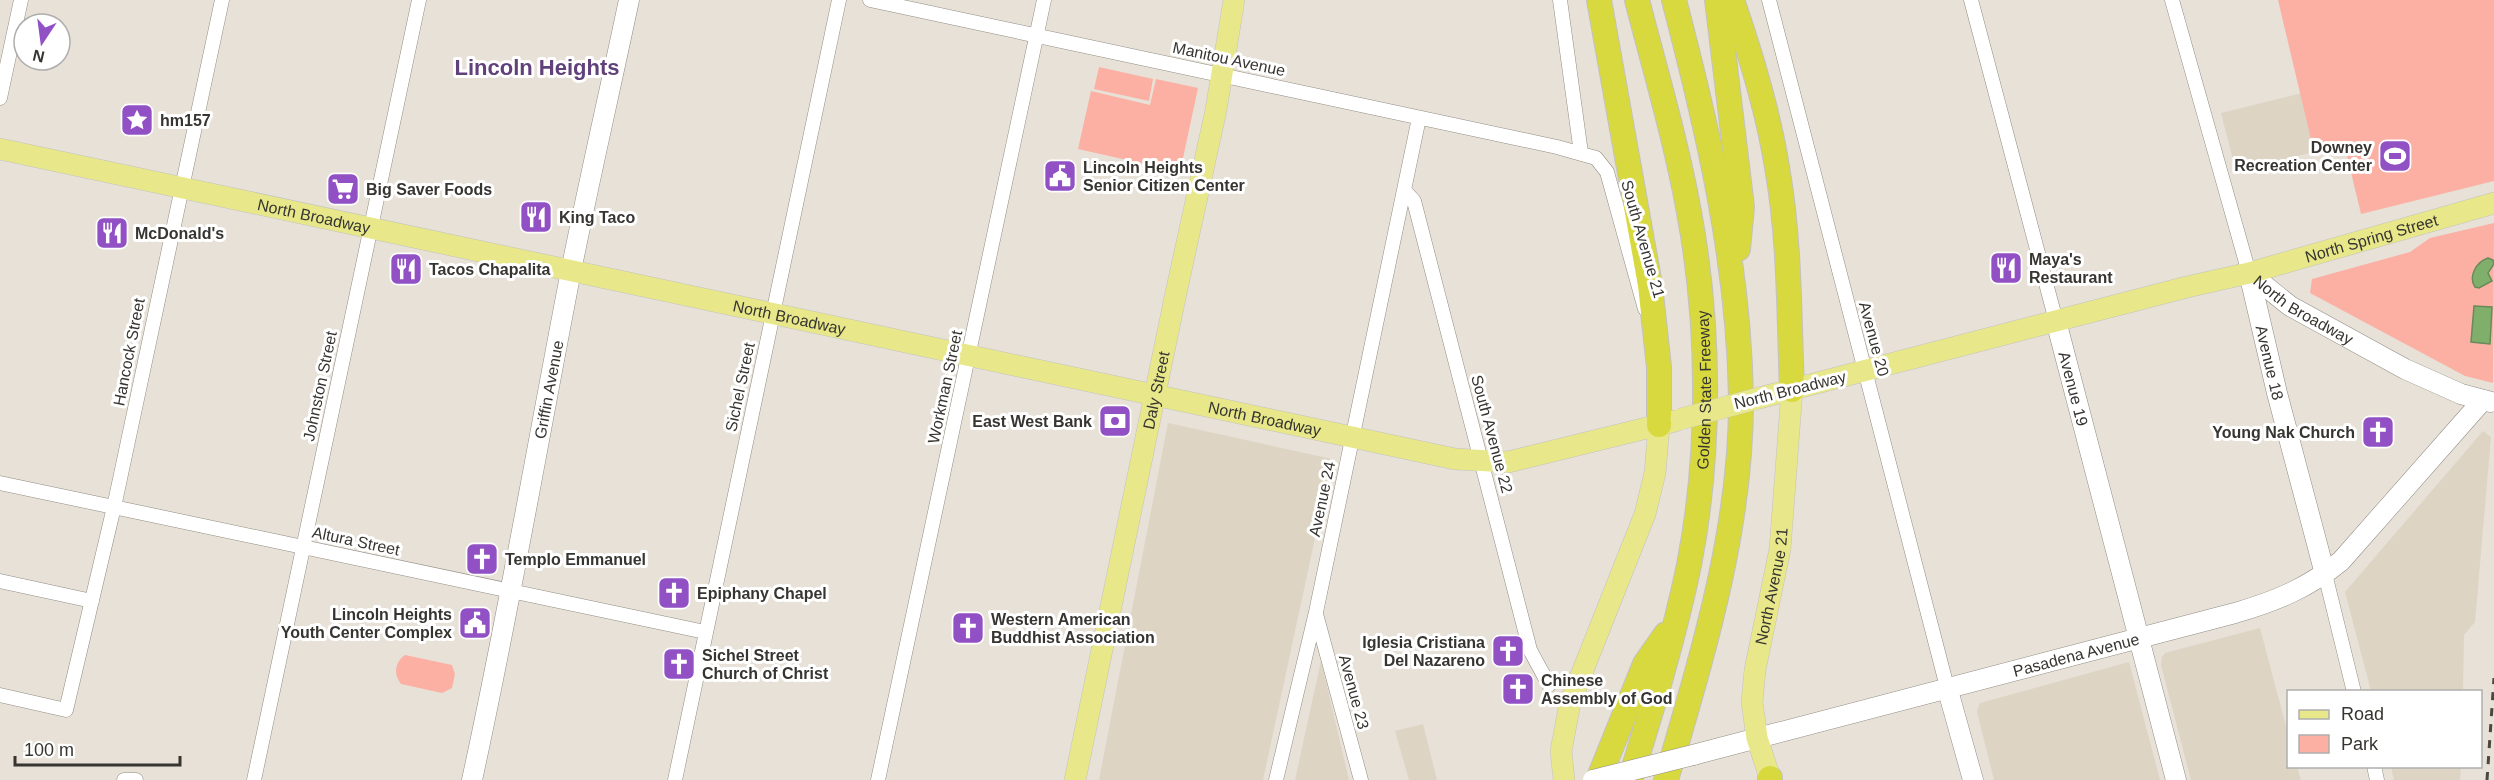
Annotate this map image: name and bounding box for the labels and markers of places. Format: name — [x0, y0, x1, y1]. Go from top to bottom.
place icon: hm157 — [119, 102, 155, 138]
place label: hm157 — [160, 112, 211, 129]
sports icon: Downey Recreation Center — [2377, 138, 2413, 174]
place label: Downey Recreation Center — [2234, 139, 2372, 174]
public building icon: Lincoln Heights Senior Citizen Center — [1042, 158, 1078, 194]
place label: Lincoln Heights Senior Citizen Center — [1083, 159, 1245, 194]
supermarket icon: Big Saver Foods — [325, 171, 361, 207]
place label: Big Saver Foods — [366, 181, 492, 198]
restaurant icon: King Taco — [518, 199, 554, 235]
place label: King Taco — [559, 209, 635, 226]
restaurant icon: McDonald's — [94, 215, 130, 251]
place label: McDonald's — [135, 225, 224, 242]
restaurant icon: Maya's Restaurant — [1988, 250, 2024, 286]
restaurant icon: Tacos Chapalita — [388, 251, 424, 287]
place label: Maya's Restaurant — [2029, 251, 2113, 286]
place label: Tacos Chapalita — [429, 261, 551, 278]
bank icon: East West Bank — [1097, 403, 1133, 439]
place label: East West Bank — [972, 413, 1092, 430]
church icon: Young Nak Church — [2360, 414, 2396, 450]
place label: Young Nak Church — [2212, 424, 2355, 441]
church icon: Templo Emmanuel — [464, 541, 500, 577]
place label: Templo Emmanuel — [505, 551, 646, 568]
church icon: Epiphany Chapel — [656, 575, 692, 611]
place label: Epiphany Chapel — [697, 585, 827, 602]
public building icon: Lincoln Heights Youth Center Complex — [457, 605, 493, 641]
place label: Lincoln Heights Youth Center Complex — [281, 606, 452, 641]
church icon: Western American Buddhist Association — [950, 610, 986, 646]
place label: Western American Buddhist Association — [991, 611, 1155, 646]
church icon: Iglesia Cristiana Del Nazareno — [1490, 633, 1526, 669]
place label: Iglesia Cristiana Del Nazareno — [1362, 634, 1485, 669]
church icon: Sichel Street Church of Christ — [661, 646, 697, 682]
place label: Sichel Street Church of Christ — [702, 647, 829, 682]
church icon: Chinese Assembly of God — [1500, 671, 1536, 707]
place label: Chinese Assembly of God — [1541, 672, 1673, 707]

